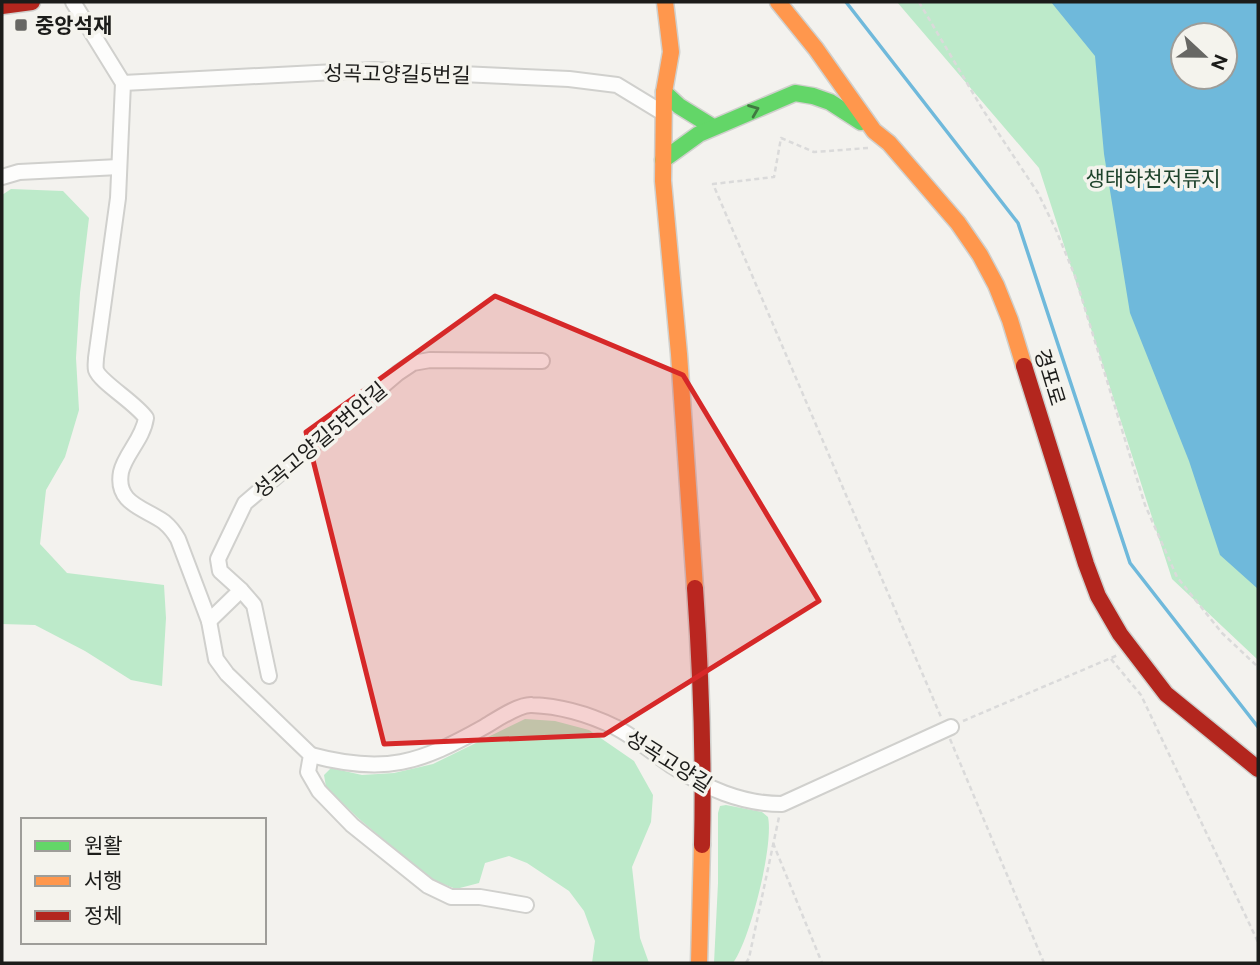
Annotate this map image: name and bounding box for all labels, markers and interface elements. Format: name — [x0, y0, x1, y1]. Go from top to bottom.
place label: 중앙석재 — [35, 13, 112, 38]
marker: 중앙석재 — [13, 17, 29, 33]
north arrow — [1169, 21, 1239, 91]
text: N — [1206, 51, 1233, 73]
street label: 성곡고양길5번길 — [323, 60, 471, 88]
one-way arrow — [746, 104, 759, 118]
park label: 생태하천저류지 — [1085, 166, 1221, 191]
street label: 경포로 — [1030, 346, 1070, 408]
street label: 성곡고양길5번안길 — [248, 377, 392, 503]
street label: 성곡고양길 — [621, 725, 717, 797]
legend — [21, 818, 266, 944]
text: 원활 — [84, 833, 123, 858]
text: 서행 — [84, 868, 123, 893]
text: 정체 — [84, 903, 123, 928]

